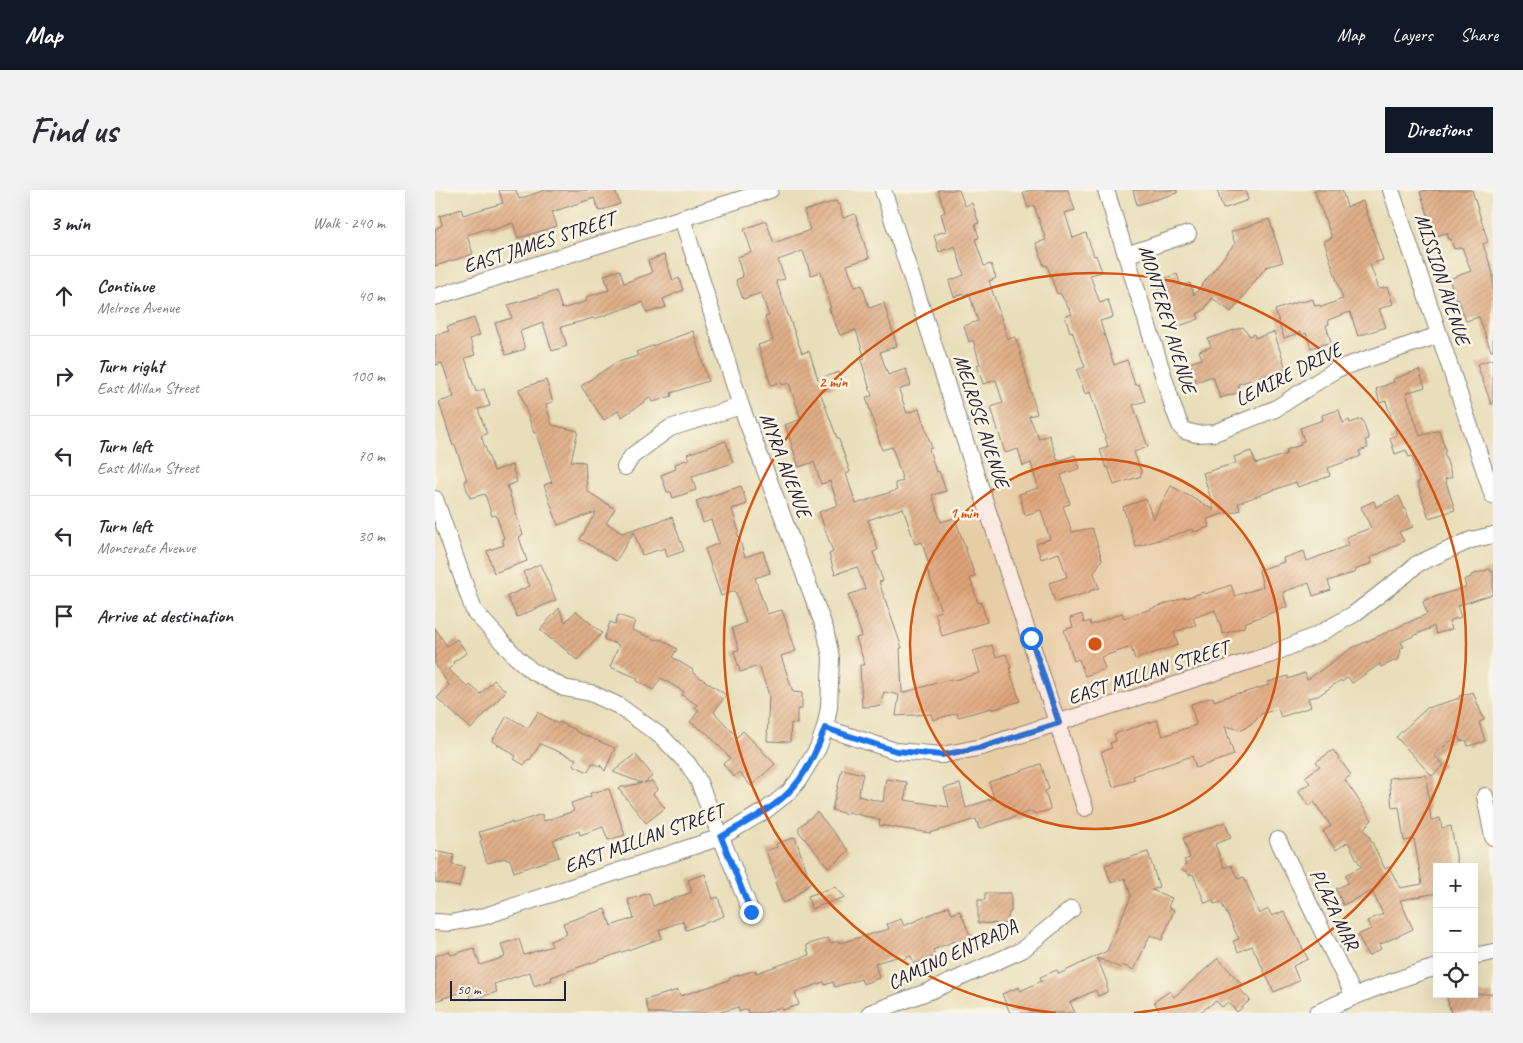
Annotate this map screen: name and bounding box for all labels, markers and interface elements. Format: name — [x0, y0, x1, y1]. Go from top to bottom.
text: Map — [25, 20, 62, 50]
text: Map — [1337, 24, 1365, 46]
text: Layers — [1393, 24, 1432, 46]
text: Share — [1460, 24, 1498, 46]
button: Directions — [1385, 107, 1493, 153]
text: Find us — [30, 108, 117, 153]
street label: EAST JAMES STREET — [460, 205, 623, 279]
text: 3 min — [50, 210, 90, 236]
street label: MISSION AVENUE — [1410, 210, 1476, 350]
text: Walk · 240 m — [313, 213, 385, 233]
street label: MONTEREY AVENUE — [1133, 242, 1203, 398]
text: Continue — [97, 274, 154, 298]
icon: ahead — [50, 282, 78, 310]
text: 40 m — [358, 286, 385, 306]
text: Melrose Avenue — [97, 298, 179, 318]
street label: LEMIRE DRIVE — [1231, 336, 1348, 412]
street label: MELROSE AVENUE — [948, 351, 1016, 493]
text: Turn right — [97, 354, 164, 378]
icon: right — [50, 362, 78, 390]
text: 100 m — [351, 366, 385, 386]
text: 2 min — [819, 373, 848, 392]
text: East Millan Street — [97, 378, 199, 398]
street label: MYRA AVENUE — [754, 409, 818, 524]
text: Turn left — [97, 434, 152, 458]
icon: left — [50, 442, 78, 470]
text: 70 m — [358, 446, 385, 466]
text: East Millan Street — [97, 458, 199, 478]
text: 1 min — [950, 504, 979, 523]
text: Turn left — [97, 514, 152, 538]
icon: left — [50, 522, 78, 550]
text: 30 m — [358, 526, 385, 546]
text: Monserate Avenue — [97, 538, 196, 558]
icon: arrive — [50, 602, 78, 630]
text: Arrive at destination — [97, 604, 233, 628]
route start — [1020, 627, 1043, 650]
street label: EAST MILLAN STREET — [1065, 633, 1235, 710]
centre of rings — [1086, 635, 1104, 653]
street label: EAST MILLAN STREET — [561, 797, 731, 879]
map controls — [1433, 863, 1478, 998]
button: + — [1433, 863, 1478, 908]
street label: PLAZA MAR — [1304, 865, 1366, 956]
route end — [740, 901, 763, 924]
button: − — [1433, 908, 1478, 953]
street label: CAMINO ENTRADA — [883, 913, 1022, 995]
button: locate — [1433, 953, 1478, 998]
scale bar — [450, 978, 566, 1001]
text: 50 m — [457, 981, 481, 998]

